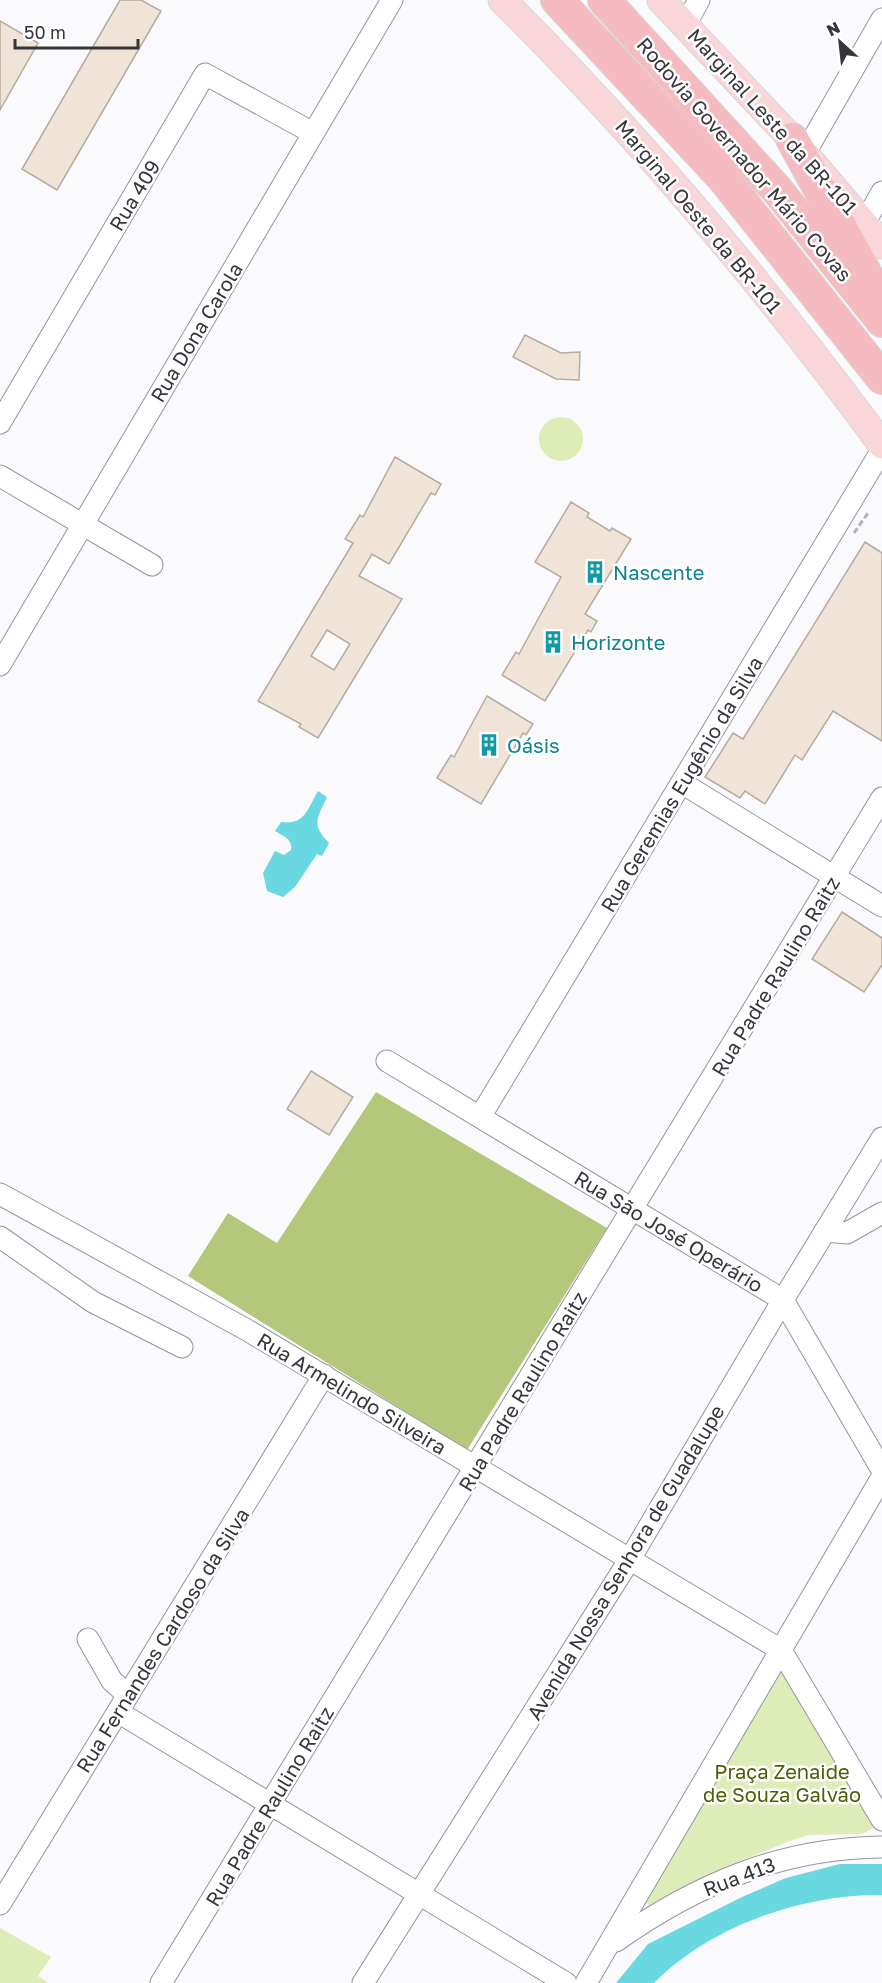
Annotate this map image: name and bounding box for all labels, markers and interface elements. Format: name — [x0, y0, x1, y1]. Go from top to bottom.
scale bar — [15, 12, 138, 50]
north arrow — [810, 12, 870, 72]
text: N — [823, 17, 843, 40]
text: 50 m — [24, 21, 66, 43]
street label: Marginal Leste da BR-101 — [683, 23, 863, 219]
street label: Rodovia Governador Mário Covas — [633, 32, 857, 286]
street label: Marginal Oeste da BR-101 — [611, 114, 787, 318]
street label: Rua 409 — [104, 155, 164, 235]
street label: Rua Dona Carola — [145, 258, 247, 406]
building icon: Nascente — [582, 559, 608, 585]
place label: Nascente — [613, 560, 704, 584]
building icon: Horizonte — [540, 629, 566, 655]
place label: Horizonte — [571, 630, 665, 654]
street label: Rua Geremias Eugênio da Silva — [595, 652, 767, 916]
building icon: Oásis — [476, 732, 502, 758]
place label: Oásis — [507, 733, 560, 757]
street label: Rua Padre Raulino Raitz — [706, 872, 844, 1080]
street label: Rua São José Operário — [570, 1165, 768, 1297]
street label: Rua Padre Raulino Raitz — [453, 1287, 591, 1495]
street label: Rua Armelindo Silveira — [253, 1327, 451, 1459]
street label: Avenida Nossa Senhora de Guadalupe — [521, 1400, 729, 1724]
street label: Rua Fernandes Cardoso da Silva — [70, 1503, 254, 1777]
street label: Rua Padre Raulino Raitz — [200, 1702, 338, 1910]
park label: Praça Zenaide de Souza Galvão — [703, 1759, 861, 1806]
street label: Rua 413 — [700, 1851, 778, 1901]

